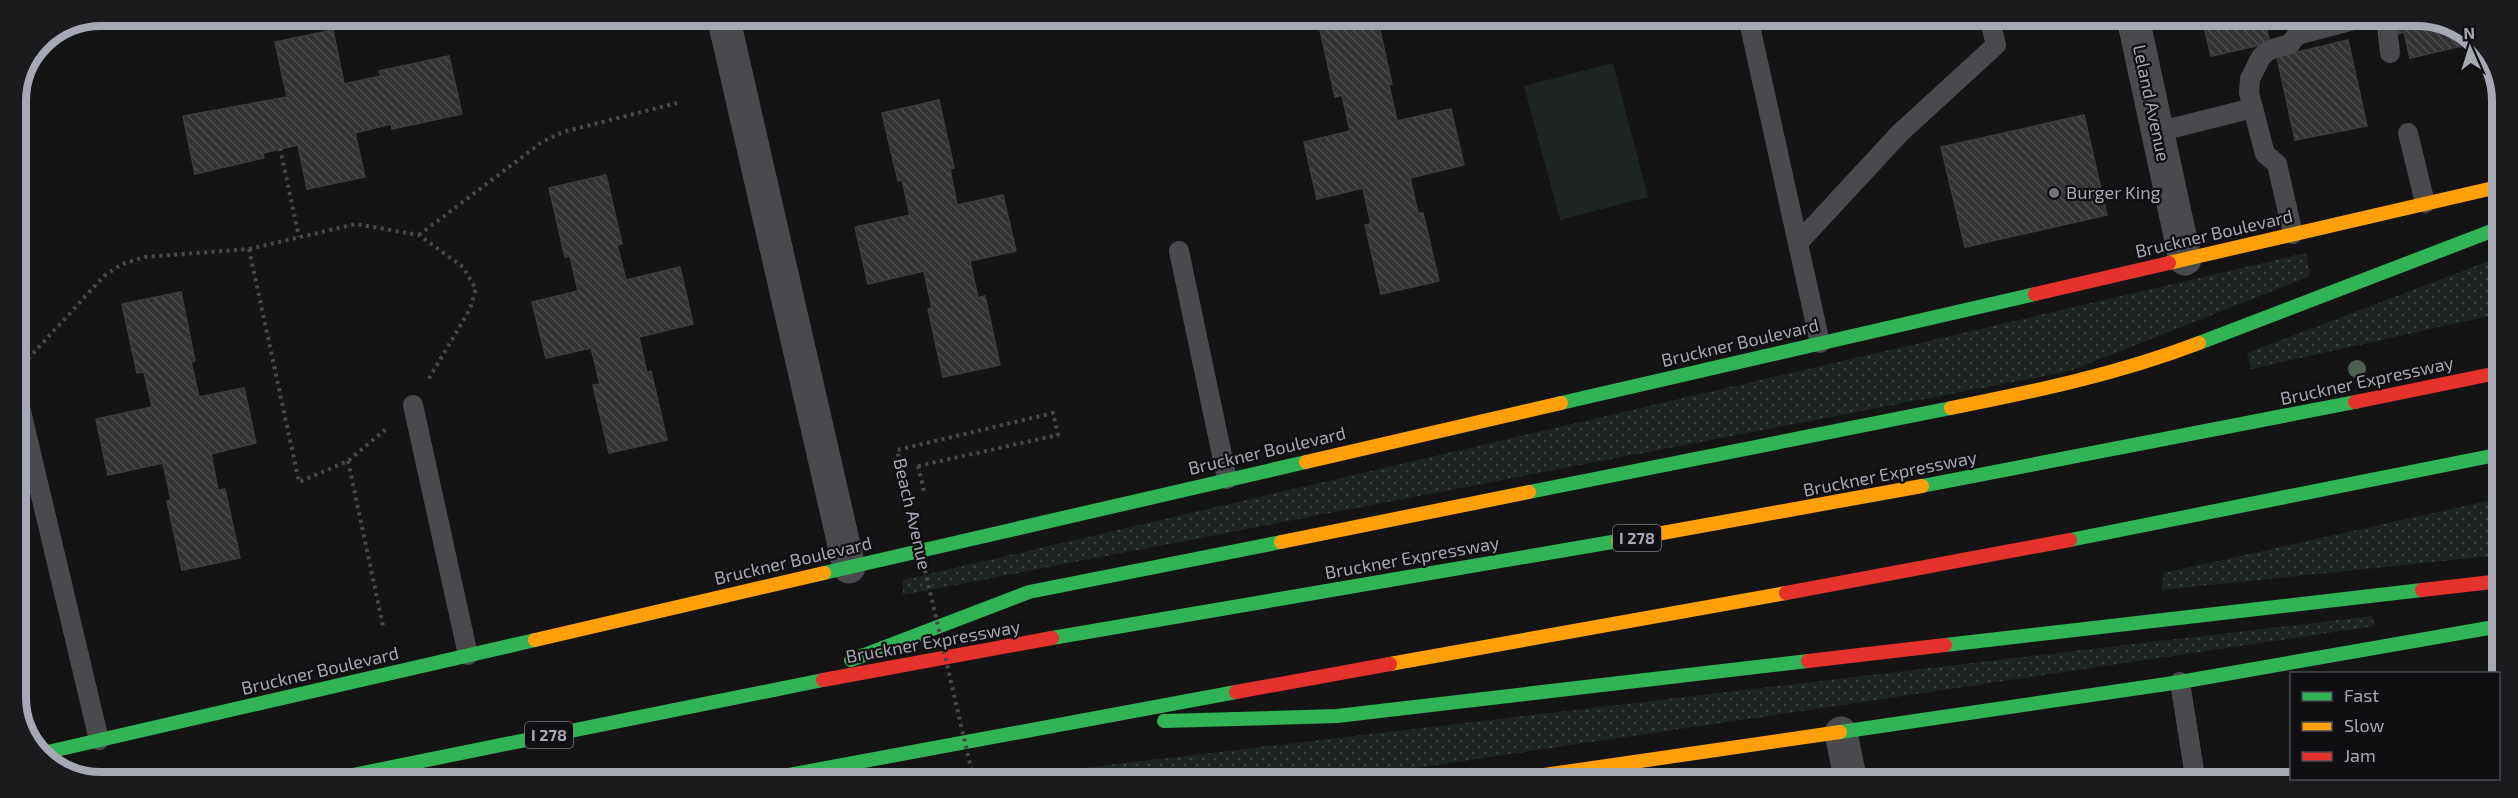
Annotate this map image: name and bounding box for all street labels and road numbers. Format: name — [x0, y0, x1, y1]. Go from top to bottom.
street label: Leland Avenue — [2129, 42, 2175, 163]
street label: Bruckner Boulevard — [2133, 204, 2295, 262]
street label: Bruckner Boulevard — [1659, 313, 1821, 371]
street label: Bruckner Expressway — [2278, 351, 2456, 409]
street label: Bruckner Boulevard — [1186, 421, 1348, 479]
street label: Bruckner Expressway — [1801, 445, 1979, 501]
street label: Beach Avenue — [889, 456, 937, 572]
road number: I 278 — [1613, 525, 1661, 551]
street label: Bruckner Boulevard — [712, 531, 874, 589]
street label: Bruckner Expressway — [1323, 531, 1501, 583]
street label: Bruckner Expressway — [844, 615, 1022, 667]
street label: Bruckner Boulevard — [239, 641, 401, 699]
road number: I 278 — [525, 722, 573, 748]

